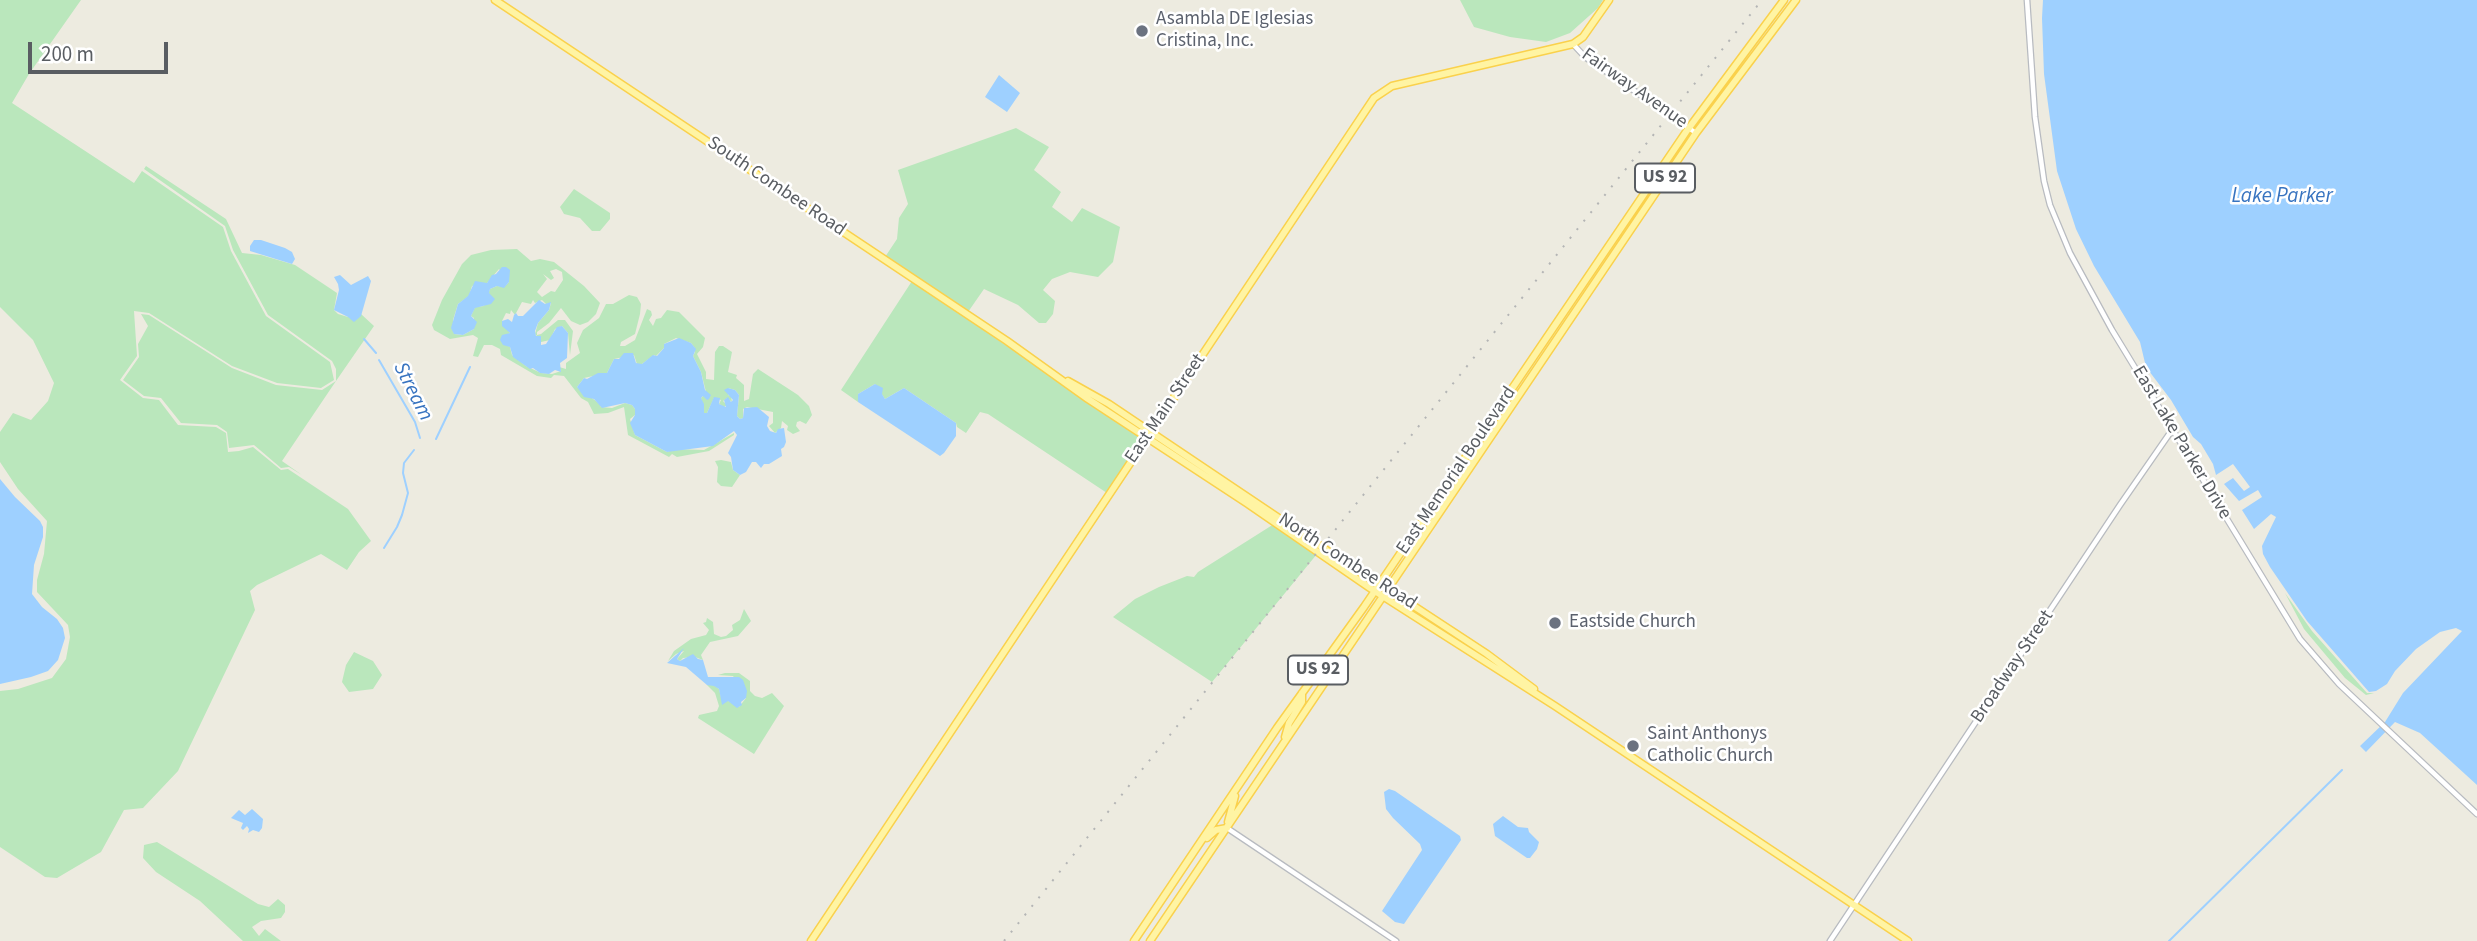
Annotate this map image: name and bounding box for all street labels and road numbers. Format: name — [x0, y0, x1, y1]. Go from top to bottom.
street label: Fairway Avenue — [1577, 44, 1691, 134]
street label: South Combee Road — [702, 132, 850, 242]
road number: US 92 — [1635, 163, 1695, 192]
street label: East Main Street — [1121, 350, 1211, 468]
street label: East Lake Parker Drive — [2126, 362, 2236, 524]
street label: East Memorial Boulevard — [1392, 383, 1522, 559]
street label: North Combee Road — [1273, 509, 1421, 615]
street label: Broadway Street — [1967, 606, 2059, 728]
road number: US 92 — [1288, 656, 1348, 684]

